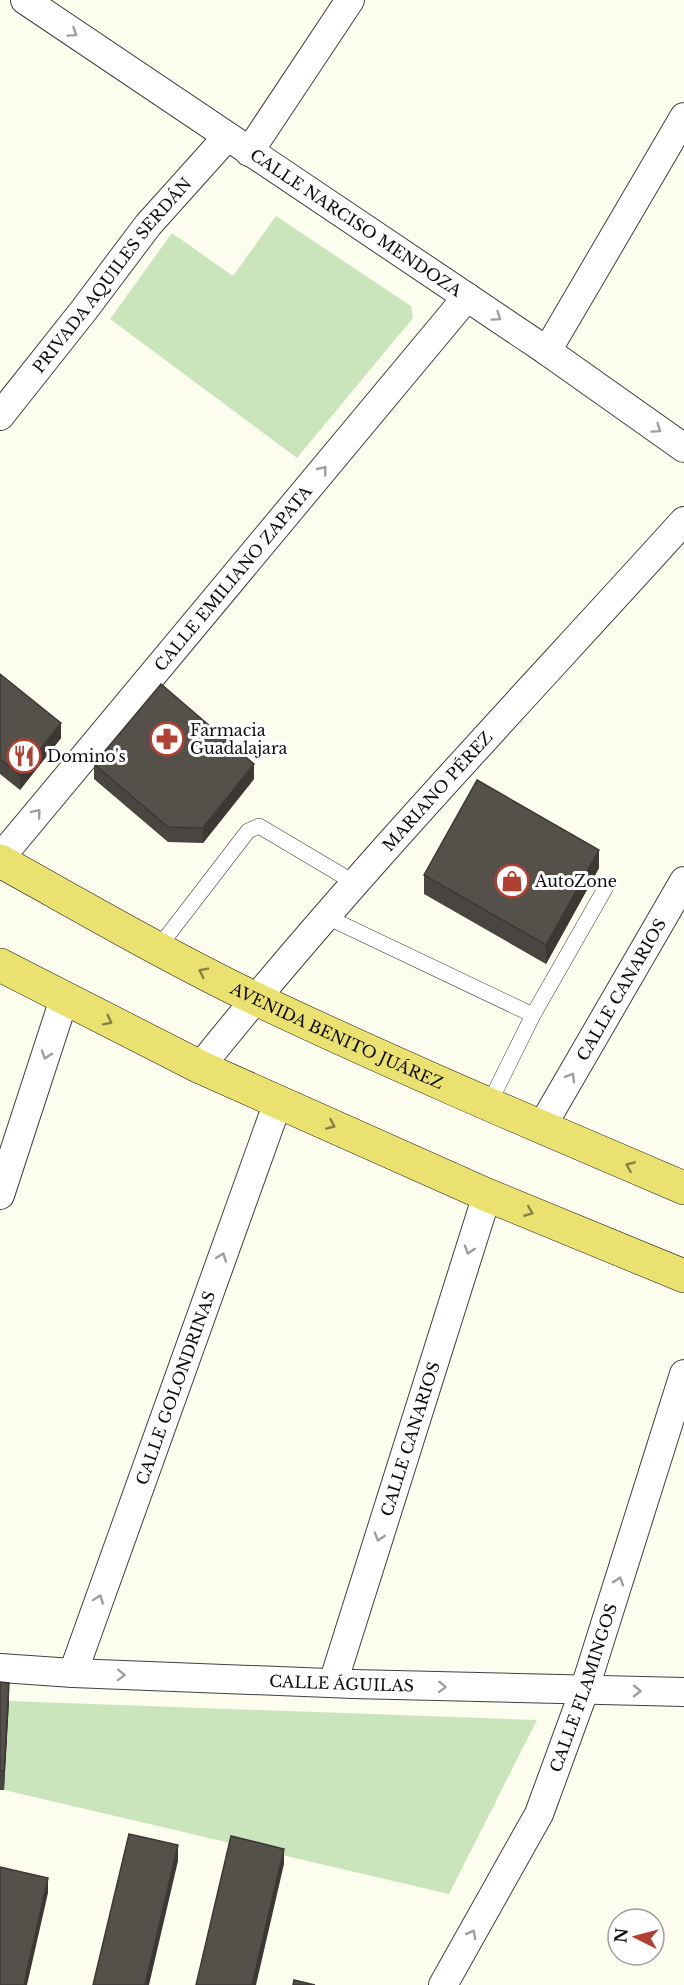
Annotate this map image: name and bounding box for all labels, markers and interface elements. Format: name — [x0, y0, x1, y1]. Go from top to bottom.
one-way arrow — [67, 26, 78, 37]
street label: CALLE NARCISO MENDOZA — [247, 144, 466, 301]
street label: PRIVADA AQUILES SERDÁN — [28, 173, 196, 377]
one-way arrow — [490, 310, 501, 321]
one-way arrow — [650, 422, 661, 433]
one-way arrow — [316, 465, 327, 476]
street label: CALLE EMILIANO ZAPATA — [150, 481, 316, 675]
place label: Farmacia Guadalajara — [190, 720, 288, 758]
pharmacy icon: Farmacia Guadalajara — [149, 721, 185, 757]
street label: MARIANO PÉREZ — [378, 727, 497, 855]
restaurant icon: Domino's — [6, 738, 42, 774]
place label: Domino's — [47, 746, 126, 766]
one-way arrow — [30, 809, 41, 820]
shop icon: AutoZone — [494, 863, 530, 899]
place label: AutoZone — [534, 871, 617, 891]
street label: CALLE CANARIOS — [572, 915, 670, 1064]
one-way arrow — [199, 968, 209, 979]
street label: AVENIDA BENITO JUÁREZ — [227, 978, 447, 1093]
one-way arrow — [101, 1014, 112, 1025]
one-way arrow — [41, 1049, 53, 1060]
one-way arrow — [563, 1073, 575, 1083]
one-way arrow — [325, 1118, 336, 1130]
one-way arrow — [626, 1161, 637, 1173]
one-way arrow — [523, 1205, 534, 1217]
one-way arrow — [464, 1244, 477, 1255]
one-way arrow — [215, 1252, 228, 1263]
street label: CALLE GOLONDRINAS — [131, 1288, 219, 1487]
street label: CALLE CANARIOS — [376, 1359, 444, 1519]
one-way arrow — [374, 1531, 387, 1542]
one-way arrow — [611, 1576, 624, 1587]
one-way arrow — [92, 1594, 105, 1604]
street label: CALLE FLAMINGOS — [545, 1601, 621, 1775]
one-way arrow — [117, 1669, 126, 1682]
street label: CALLE ÁGUILAS — [269, 1671, 414, 1695]
one-way arrow — [438, 1680, 447, 1693]
one-way arrow — [632, 1685, 641, 1697]
north arrow — [606, 1907, 666, 1967]
text: N — [610, 1927, 632, 1944]
one-way arrow — [465, 1930, 476, 1940]

